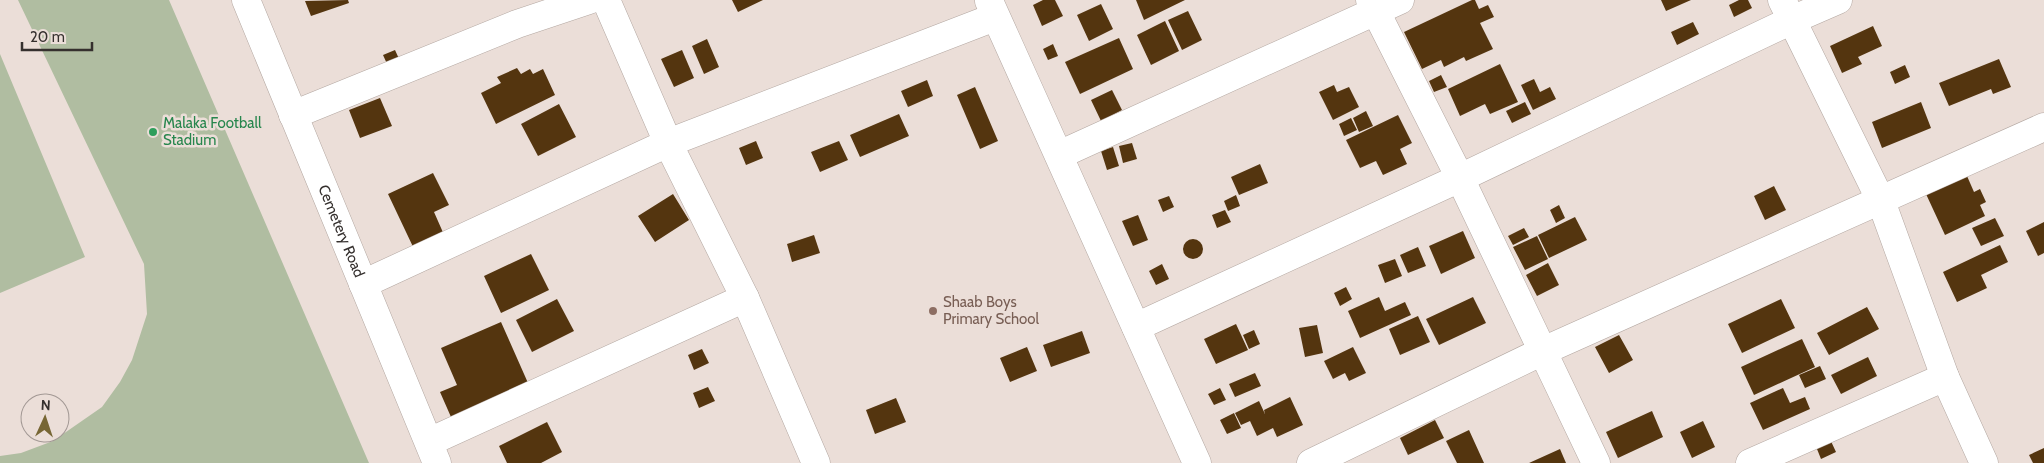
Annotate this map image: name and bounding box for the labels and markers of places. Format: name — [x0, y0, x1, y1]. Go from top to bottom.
place label: Malaka Football Stadium — [163, 114, 262, 149]
marker: Malaka Football Stadium — [147, 126, 159, 138]
place label: Shaab Boys Primary School — [943, 293, 1040, 328]
marker: Shaab Boys Primary School — [927, 305, 939, 317]

